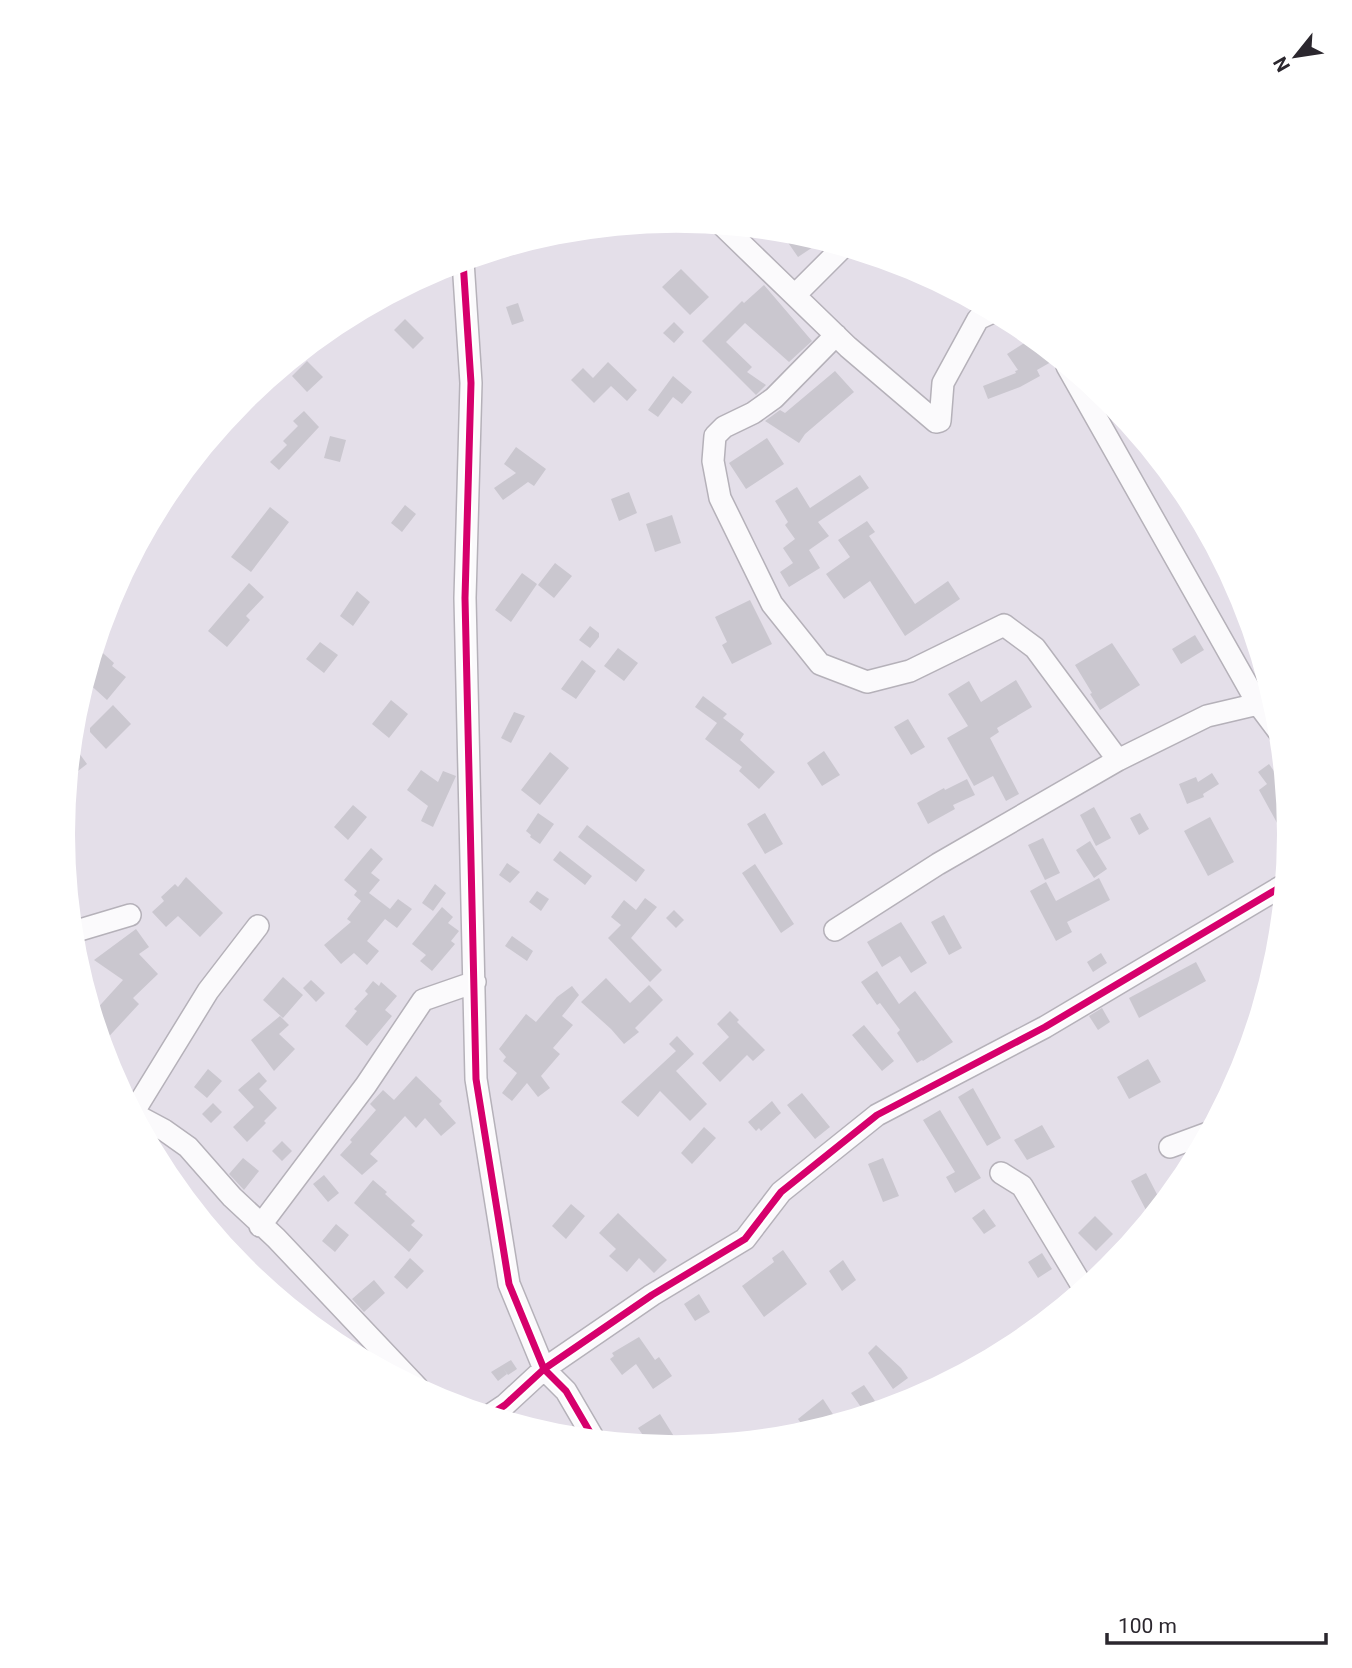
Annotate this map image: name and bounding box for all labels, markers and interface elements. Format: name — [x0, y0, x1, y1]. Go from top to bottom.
north arrow — [1261, 21, 1331, 91]
text: N — [1268, 53, 1295, 76]
scale bar — [1107, 1602, 1326, 1646]
text: 100 m — [1118, 1614, 1177, 1638]

